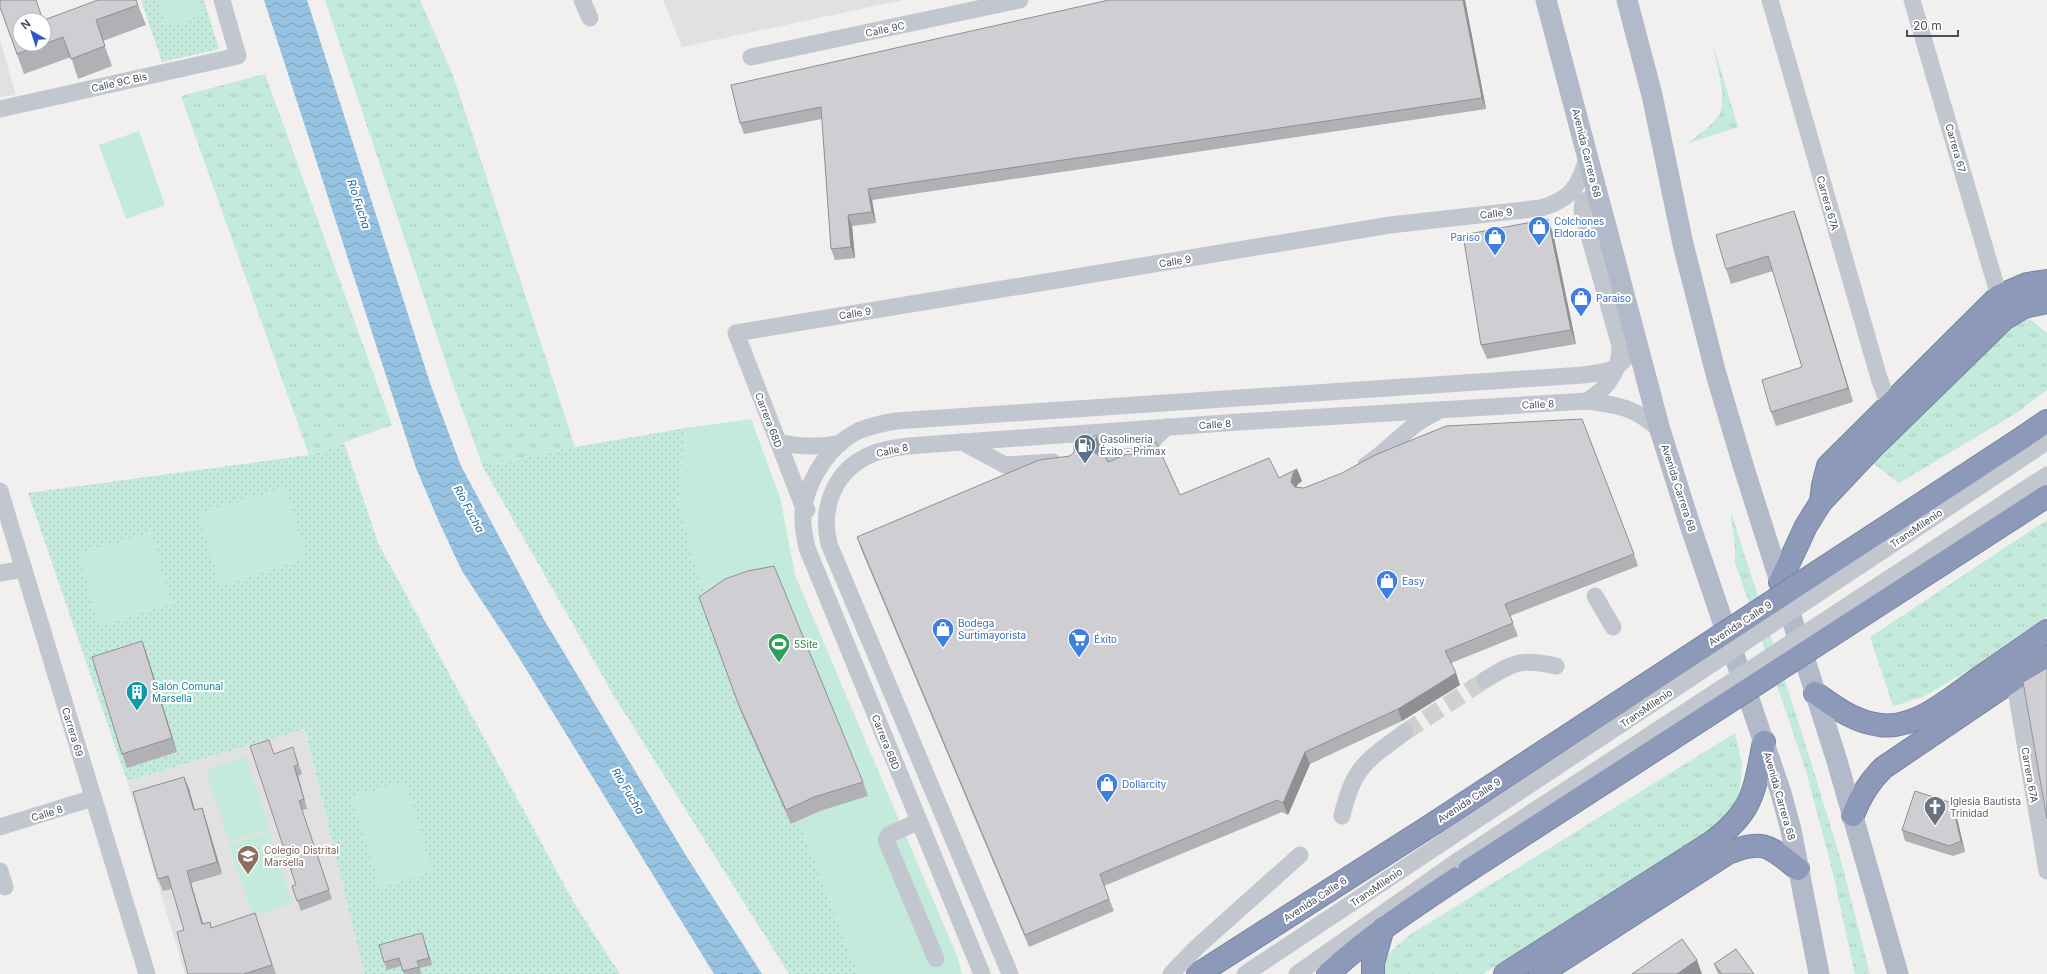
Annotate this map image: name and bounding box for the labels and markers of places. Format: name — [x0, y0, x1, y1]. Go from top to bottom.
shop icon: Colchones Eldorado — [1526, 214, 1552, 247]
place label: Colchones Eldorado — [1554, 215, 1604, 239]
shop icon: Pariso — [1482, 224, 1508, 257]
place label: Pariso — [1450, 231, 1480, 243]
shop icon: Paraiso — [1568, 285, 1594, 318]
place label: Paraiso — [1596, 292, 1631, 304]
fuel station icon: Gasolineria Éxito - Primax — [1072, 432, 1098, 465]
place label: Gasolineria Éxito - Primax — [1100, 433, 1166, 457]
shop icon: Easy — [1374, 568, 1400, 601]
place label: Easy — [1402, 575, 1425, 587]
shop icon: Bodega Surtimayorista — [930, 616, 956, 649]
place label: Bodega Surtimayorista — [958, 617, 1026, 641]
supermarket icon: Éxito — [1066, 626, 1092, 659]
sports icon: 5Site — [766, 631, 792, 664]
place label: Éxito — [1094, 632, 1117, 645]
place label: 5Site — [794, 638, 818, 650]
building icon: Salón Comunal Marsella — [124, 679, 150, 712]
place label: Salón Comunal Marsella — [152, 680, 223, 704]
shop icon: Dollarcity — [1094, 771, 1120, 804]
place label: Dollarcity — [1122, 778, 1167, 790]
church icon: Iglesia Bautista Trinidad — [1922, 794, 1948, 827]
place label: Iglesia Bautista Trinidad — [1950, 795, 2021, 819]
school or university icon: Colegio Distrital Marsella — [235, 843, 261, 876]
place label: Colegio Distrital Marsella — [264, 844, 339, 868]

